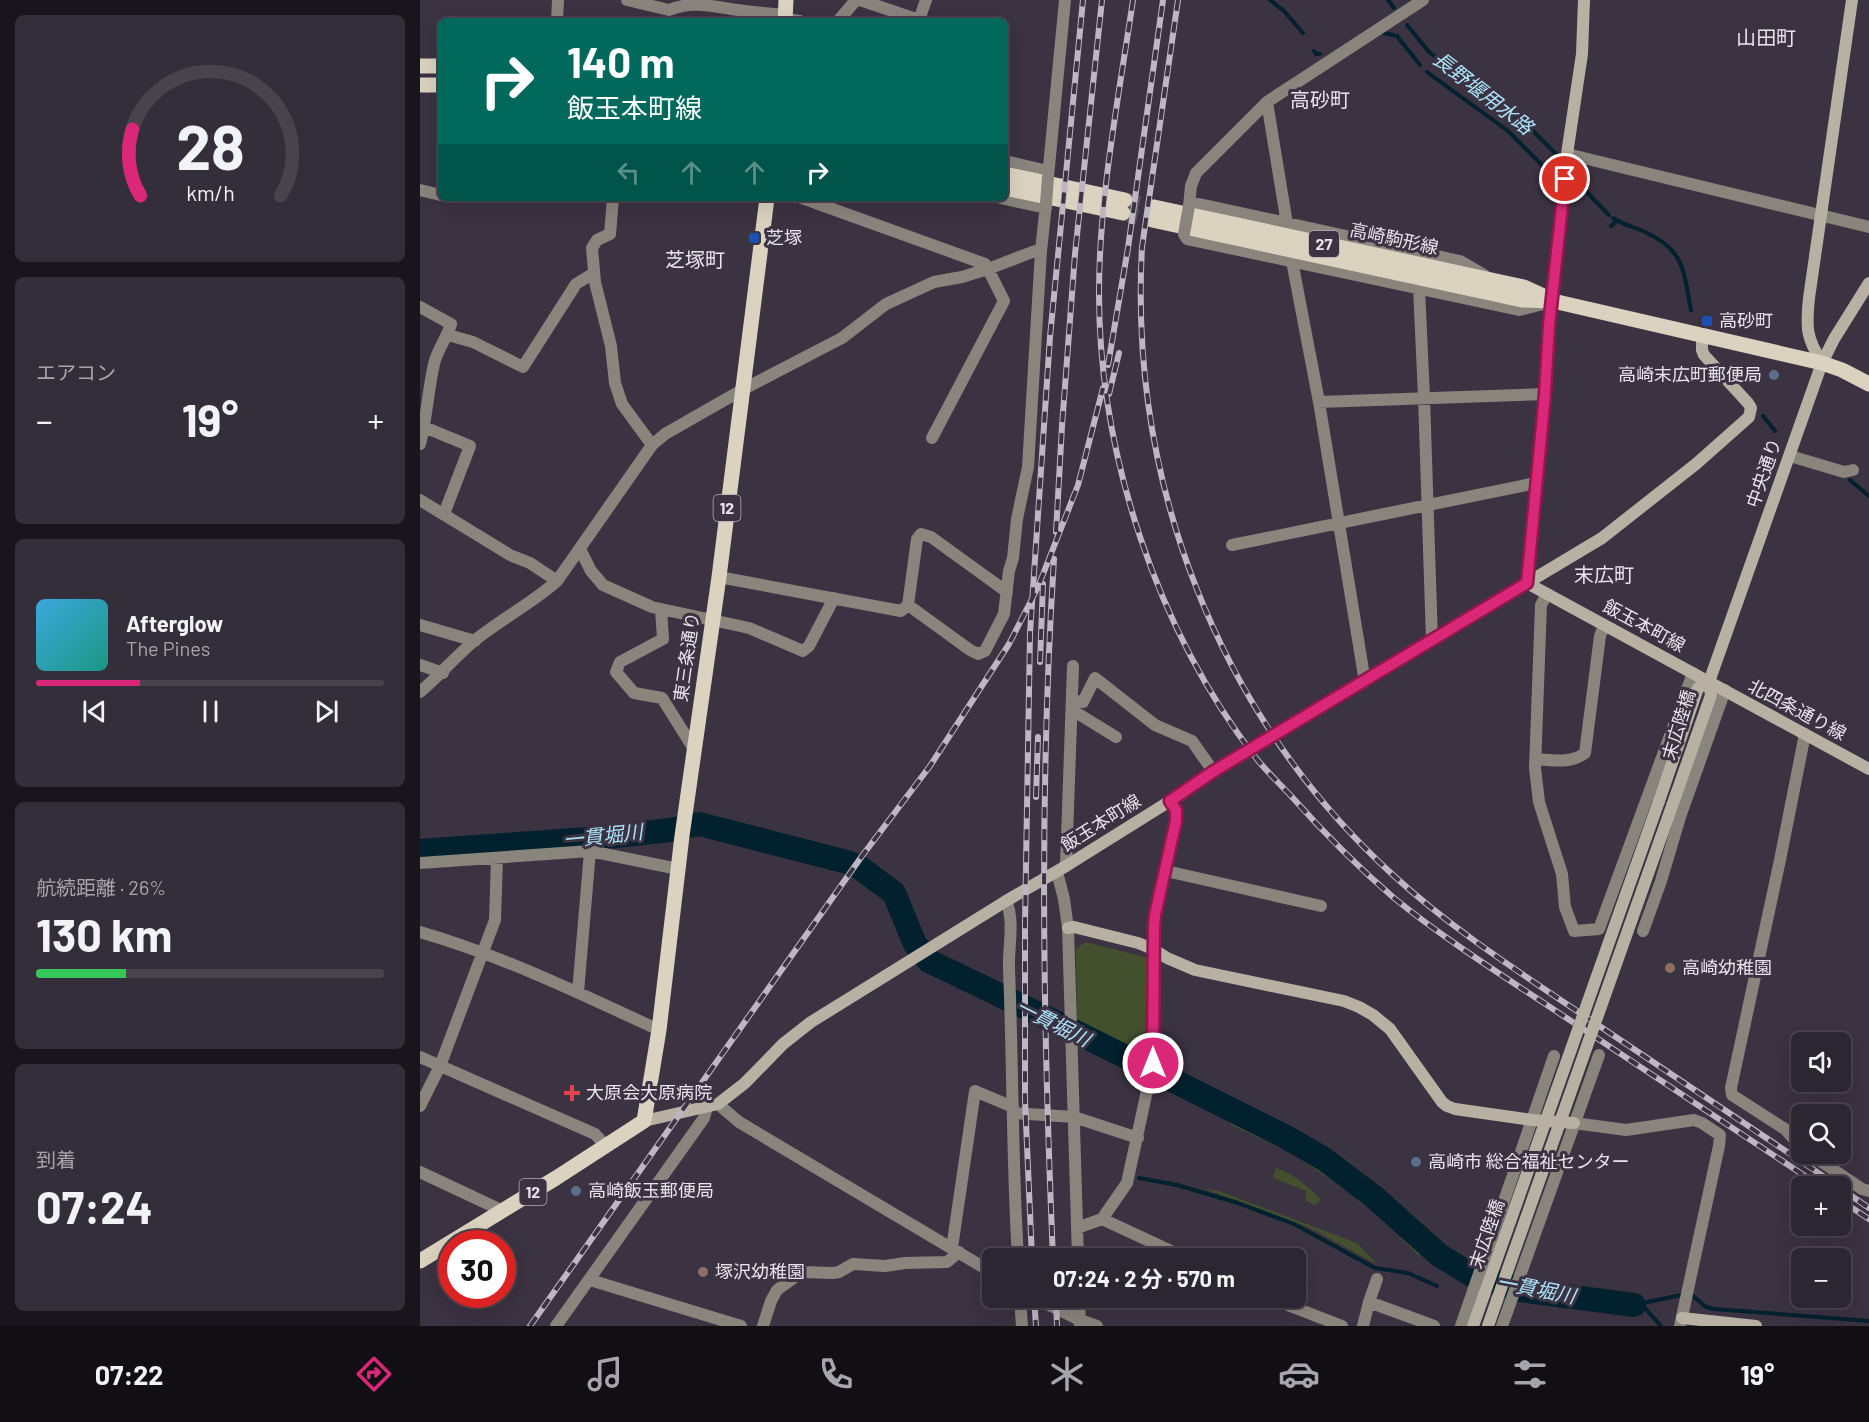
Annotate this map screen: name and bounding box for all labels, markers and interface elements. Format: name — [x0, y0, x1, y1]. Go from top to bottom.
district label: 山田町 — [1736, 25, 1796, 49]
text: 140 m — [567, 36, 675, 86]
icon: right — [468, 42, 546, 120]
water label: 長野堰用水路 — [1429, 46, 1540, 140]
district label: 高砂町 — [1290, 87, 1350, 111]
text: 飯玉本町線 — [567, 91, 702, 123]
text: 28 — [176, 108, 244, 182]
pin — [1539, 153, 1590, 204]
icon: left — [612, 156, 645, 189]
icon: ahead — [675, 156, 708, 189]
icon: ahead — [738, 156, 771, 189]
icon: right — [801, 156, 834, 189]
icon: arrive — [1548, 162, 1581, 195]
text: km/h — [186, 180, 234, 205]
street label: 高崎駒形線 — [1348, 218, 1441, 258]
place label: 芝塚 — [766, 226, 802, 248]
marker: 芝塚 — [747, 231, 761, 245]
road number: 27 — [1309, 231, 1339, 257]
district label: 芝塚町 — [665, 247, 725, 271]
place label: 高砂町 — [1719, 309, 1773, 331]
marker: 高砂町 — [1700, 314, 1714, 328]
text: エアコン — [36, 360, 116, 384]
place label: 高崎末広町郵便局 — [1618, 363, 1762, 385]
marker: 高崎末広町郵便局 — [1767, 368, 1781, 382]
text: 19° — [182, 392, 238, 446]
text: − — [36, 400, 53, 440]
text: + — [368, 400, 384, 440]
street label: 中央通り — [1741, 435, 1785, 510]
road number: 12 — [714, 495, 740, 521]
district label: 末広町 — [1574, 562, 1634, 586]
street label: 飯玉本町線 — [1600, 594, 1689, 656]
text: Afterglow — [126, 610, 223, 636]
street label: 東三条通り — [669, 611, 703, 703]
text: The Pines — [126, 636, 210, 660]
street label: 北四条通り線 — [1745, 674, 1850, 744]
street label: 末広陸橋 — [1657, 687, 1699, 762]
icon: previous — [78, 695, 111, 728]
icon: pause — [194, 695, 227, 728]
icon: next — [310, 695, 343, 728]
street label: 飯玉本町線 — [1056, 789, 1144, 855]
water label: 一貫堀川 — [562, 819, 646, 851]
text: 航続距離 · 26% — [36, 875, 166, 899]
text: 130 km — [36, 907, 172, 961]
place label: 高崎幼稚園 — [1682, 956, 1772, 978]
marker: 高崎幼稚園 — [1663, 961, 1677, 975]
water label: 一貫堀川 — [1012, 993, 1096, 1052]
position arrow — [1121, 1031, 1185, 1095]
map controls — [1791, 1032, 1851, 1308]
button: sound — [1791, 1032, 1851, 1092]
place label: 大原会大原病院 — [586, 1081, 712, 1103]
marker: 大原会大原病院 — [563, 1084, 581, 1102]
button: search — [1791, 1104, 1851, 1164]
text: 到着 — [36, 1147, 76, 1171]
place label: 高崎市 総合福祉センター — [1428, 1150, 1630, 1172]
marker: 高崎市 総合福祉センター — [1409, 1155, 1423, 1169]
button: + — [1791, 1176, 1851, 1236]
text: 07:24 — [36, 1179, 153, 1233]
road number: 12 — [520, 1179, 546, 1205]
place label: 高崎飯玉郵便局 — [588, 1179, 714, 1201]
marker: 高崎飯玉郵便局 — [569, 1184, 583, 1198]
street label: 末広陸橋 — [1464, 1196, 1508, 1271]
speed limit sign: 30 — [438, 1230, 516, 1308]
button: − — [1791, 1248, 1851, 1308]
place label: 塚沢幼稚園 — [715, 1260, 805, 1282]
marker: 塚沢幼稚園 — [696, 1265, 710, 1279]
text: 07:24 · 2 分 · 570 m — [1053, 1265, 1235, 1291]
water label: 一貫堀川 — [1495, 1269, 1580, 1308]
icon: directions — [353, 1353, 395, 1395]
icon: music — [584, 1353, 626, 1395]
icon: phone — [815, 1353, 857, 1395]
icon: climate — [1046, 1353, 1088, 1395]
icon: car — [1278, 1353, 1320, 1395]
icon: filters — [1509, 1353, 1551, 1395]
text: 07:22 — [95, 1358, 163, 1390]
text: 19° — [1740, 1358, 1774, 1390]

